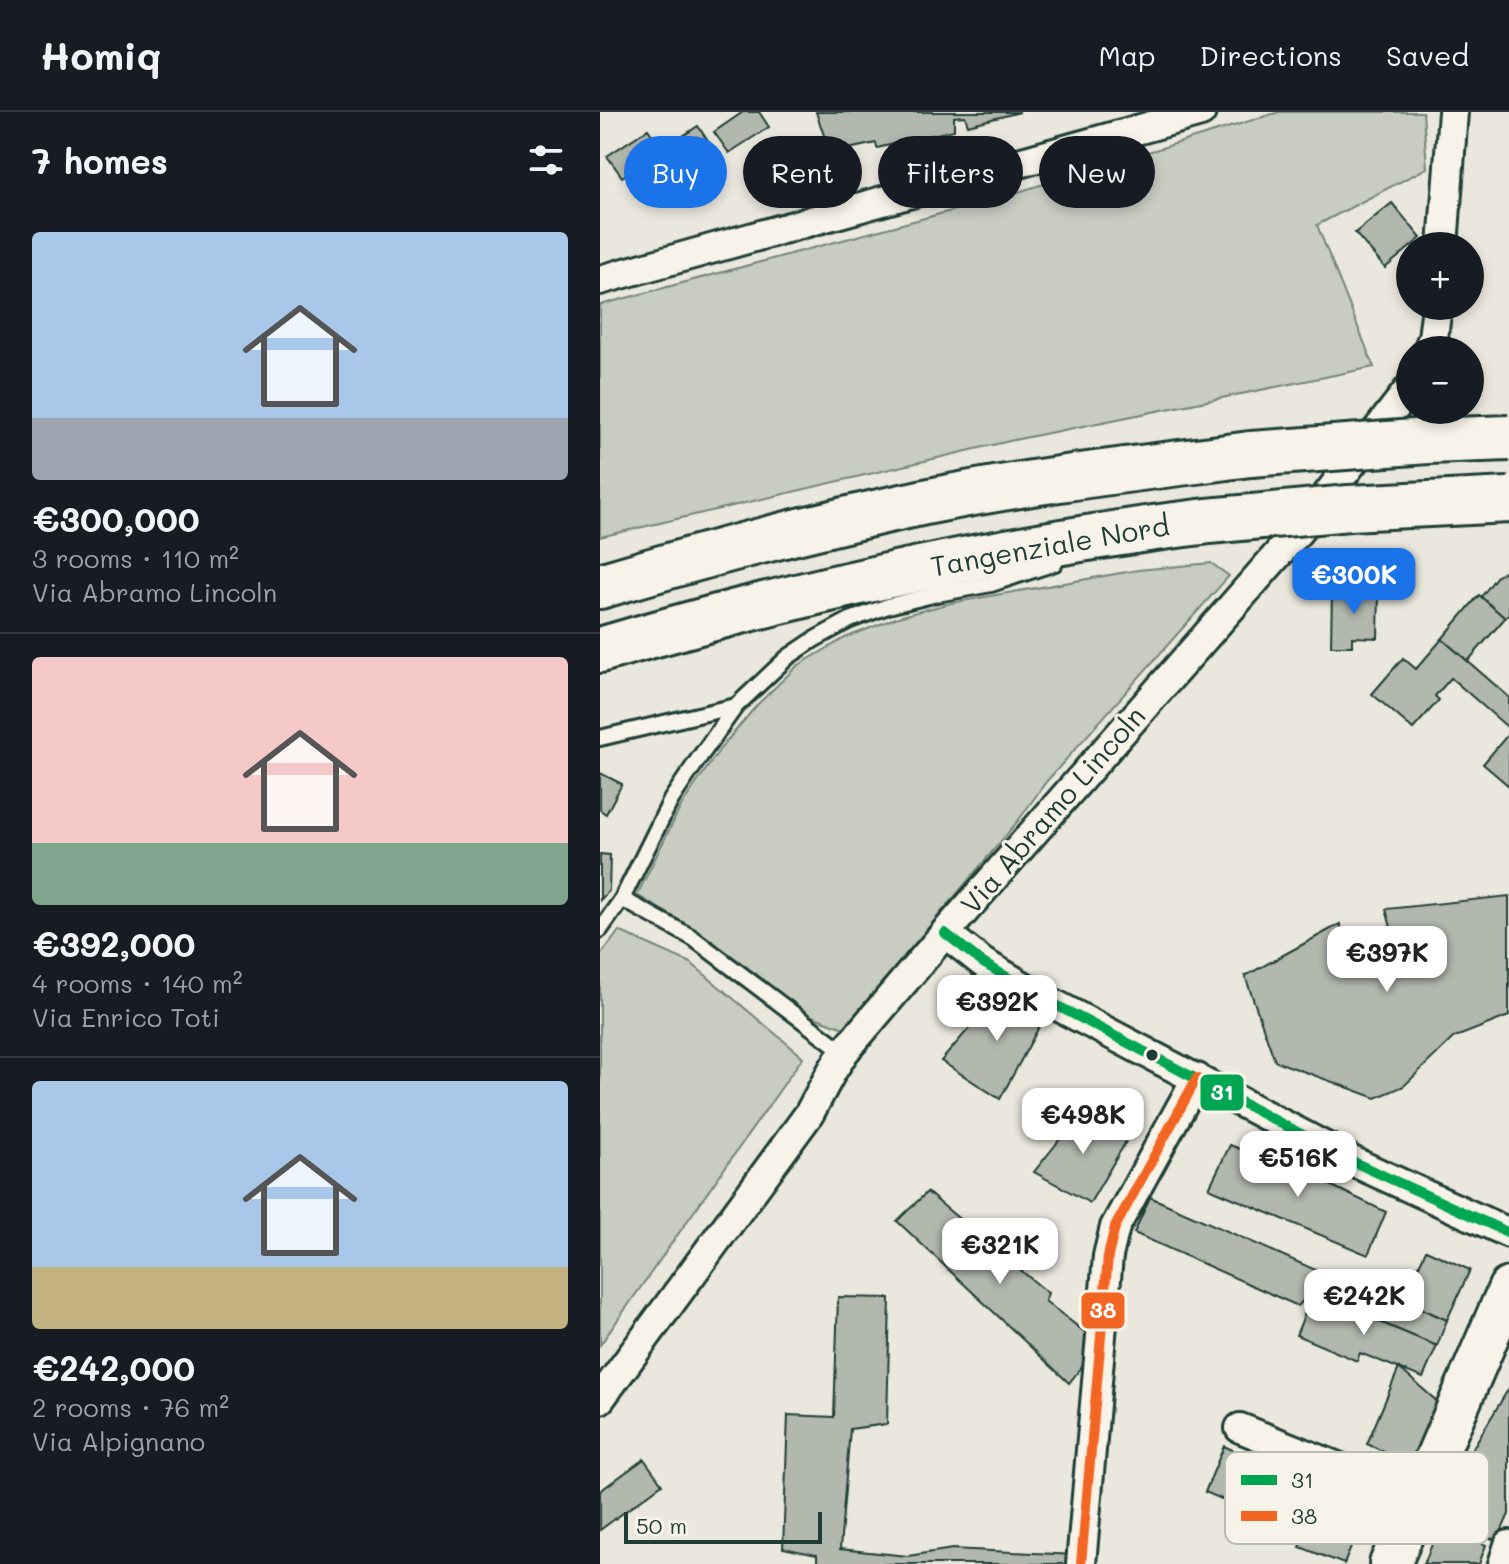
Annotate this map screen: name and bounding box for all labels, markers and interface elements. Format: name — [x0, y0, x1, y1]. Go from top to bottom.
text: Homiq — [40, 30, 161, 80]
text: Map — [1099, 37, 1156, 73]
text: Directions — [1200, 37, 1342, 73]
text: Saved — [1386, 37, 1469, 73]
chip: Buy — [624, 136, 727, 208]
chip: Rent — [743, 136, 862, 208]
chip: Filters — [878, 136, 1023, 208]
chip: New — [1039, 136, 1155, 208]
text: 7 homes — [32, 138, 168, 183]
icon: filters — [524, 138, 568, 182]
map controls — [1396, 232, 1484, 424]
button: + — [1396, 232, 1484, 320]
icon: home — [228, 284, 372, 428]
button: − — [1396, 336, 1484, 424]
text: €300,000 — [32, 496, 200, 541]
street label: Tangenziale Nord — [928, 506, 1172, 584]
text: 3 rooms · 110 m² — [32, 541, 239, 575]
pin: €300K — [1298, 548, 1410, 616]
text: €300K — [1310, 557, 1398, 591]
text: Via Abramo Lincoln — [32, 575, 277, 609]
street label: Via Abramo Lincoln — [952, 698, 1152, 921]
icon: home — [228, 709, 372, 853]
text: €392,000 — [32, 921, 195, 966]
pin: €397K — [1331, 926, 1443, 994]
text: €397K — [1345, 935, 1429, 969]
text: 4 rooms · 140 m² — [32, 966, 243, 1000]
pin: €392K — [941, 975, 1053, 1043]
text: €392K — [955, 984, 1039, 1018]
text: Via Enrico Toti — [32, 1000, 220, 1034]
unlabelled marker — [1144, 1047, 1160, 1063]
line badge: 31 — [1199, 1073, 1245, 1112]
text: 31 — [1211, 1077, 1233, 1106]
pin: €498K — [1027, 1088, 1139, 1156]
text: €498K — [1040, 1097, 1126, 1131]
pin: €516K — [1242, 1131, 1354, 1199]
icon: home — [228, 1133, 372, 1277]
text: €516K — [1258, 1140, 1338, 1174]
pin: €321K — [944, 1218, 1056, 1286]
text: €321K — [960, 1227, 1040, 1261]
pin: €242K — [1308, 1269, 1420, 1337]
text: €242K — [1322, 1278, 1406, 1312]
line badge: 38 — [1080, 1291, 1126, 1330]
text: 38 — [1090, 1295, 1116, 1324]
text: €242,000 — [32, 1345, 195, 1390]
text: 2 rooms · 76 m² — [32, 1390, 229, 1424]
text: Via Alpignano — [32, 1424, 205, 1458]
legend — [1225, 1452, 1489, 1544]
text: 31 — [1291, 1465, 1314, 1494]
text: 38 — [1291, 1501, 1317, 1530]
scale bar — [624, 1508, 822, 1544]
text: 50 m — [636, 1511, 687, 1540]

